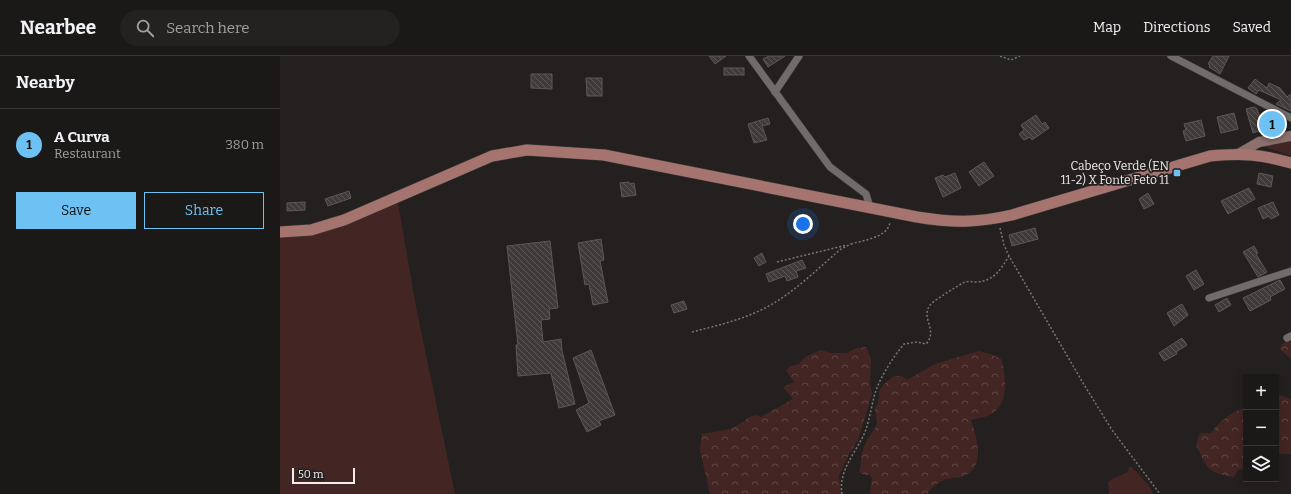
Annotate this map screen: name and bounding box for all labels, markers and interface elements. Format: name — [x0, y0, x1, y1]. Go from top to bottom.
search box — [120, 10, 400, 46]
text: Nearbee — [20, 16, 96, 39]
icon: search — [134, 17, 156, 39]
text: Search here — [166, 19, 250, 37]
text: Map — [1093, 19, 1121, 36]
text: Directions — [1143, 19, 1211, 36]
text: Saved — [1233, 19, 1271, 36]
text: Nearby — [16, 72, 75, 93]
pin: 1 — [1259, 109, 1285, 139]
text: A Curva — [54, 128, 110, 146]
text: 1 — [26, 137, 32, 152]
text: 380 m — [225, 137, 264, 152]
text: Restaurant — [54, 146, 121, 161]
place label: Cabeço Verde (EN 11-2) X Fonte Feto 11 — [1061, 158, 1169, 187]
marker: Cabeço Verde (EN 11-2) X Fonte Feto 11 — [1172, 168, 1182, 178]
button: Save — [16, 192, 136, 229]
button: Share — [144, 192, 264, 229]
your location — [793, 214, 813, 234]
map controls — [1243, 374, 1279, 482]
button: + — [1243, 374, 1279, 410]
button: − — [1243, 410, 1279, 446]
button: layers — [1243, 446, 1279, 482]
scale bar — [292, 466, 355, 485]
text: 50 m — [298, 468, 324, 481]

